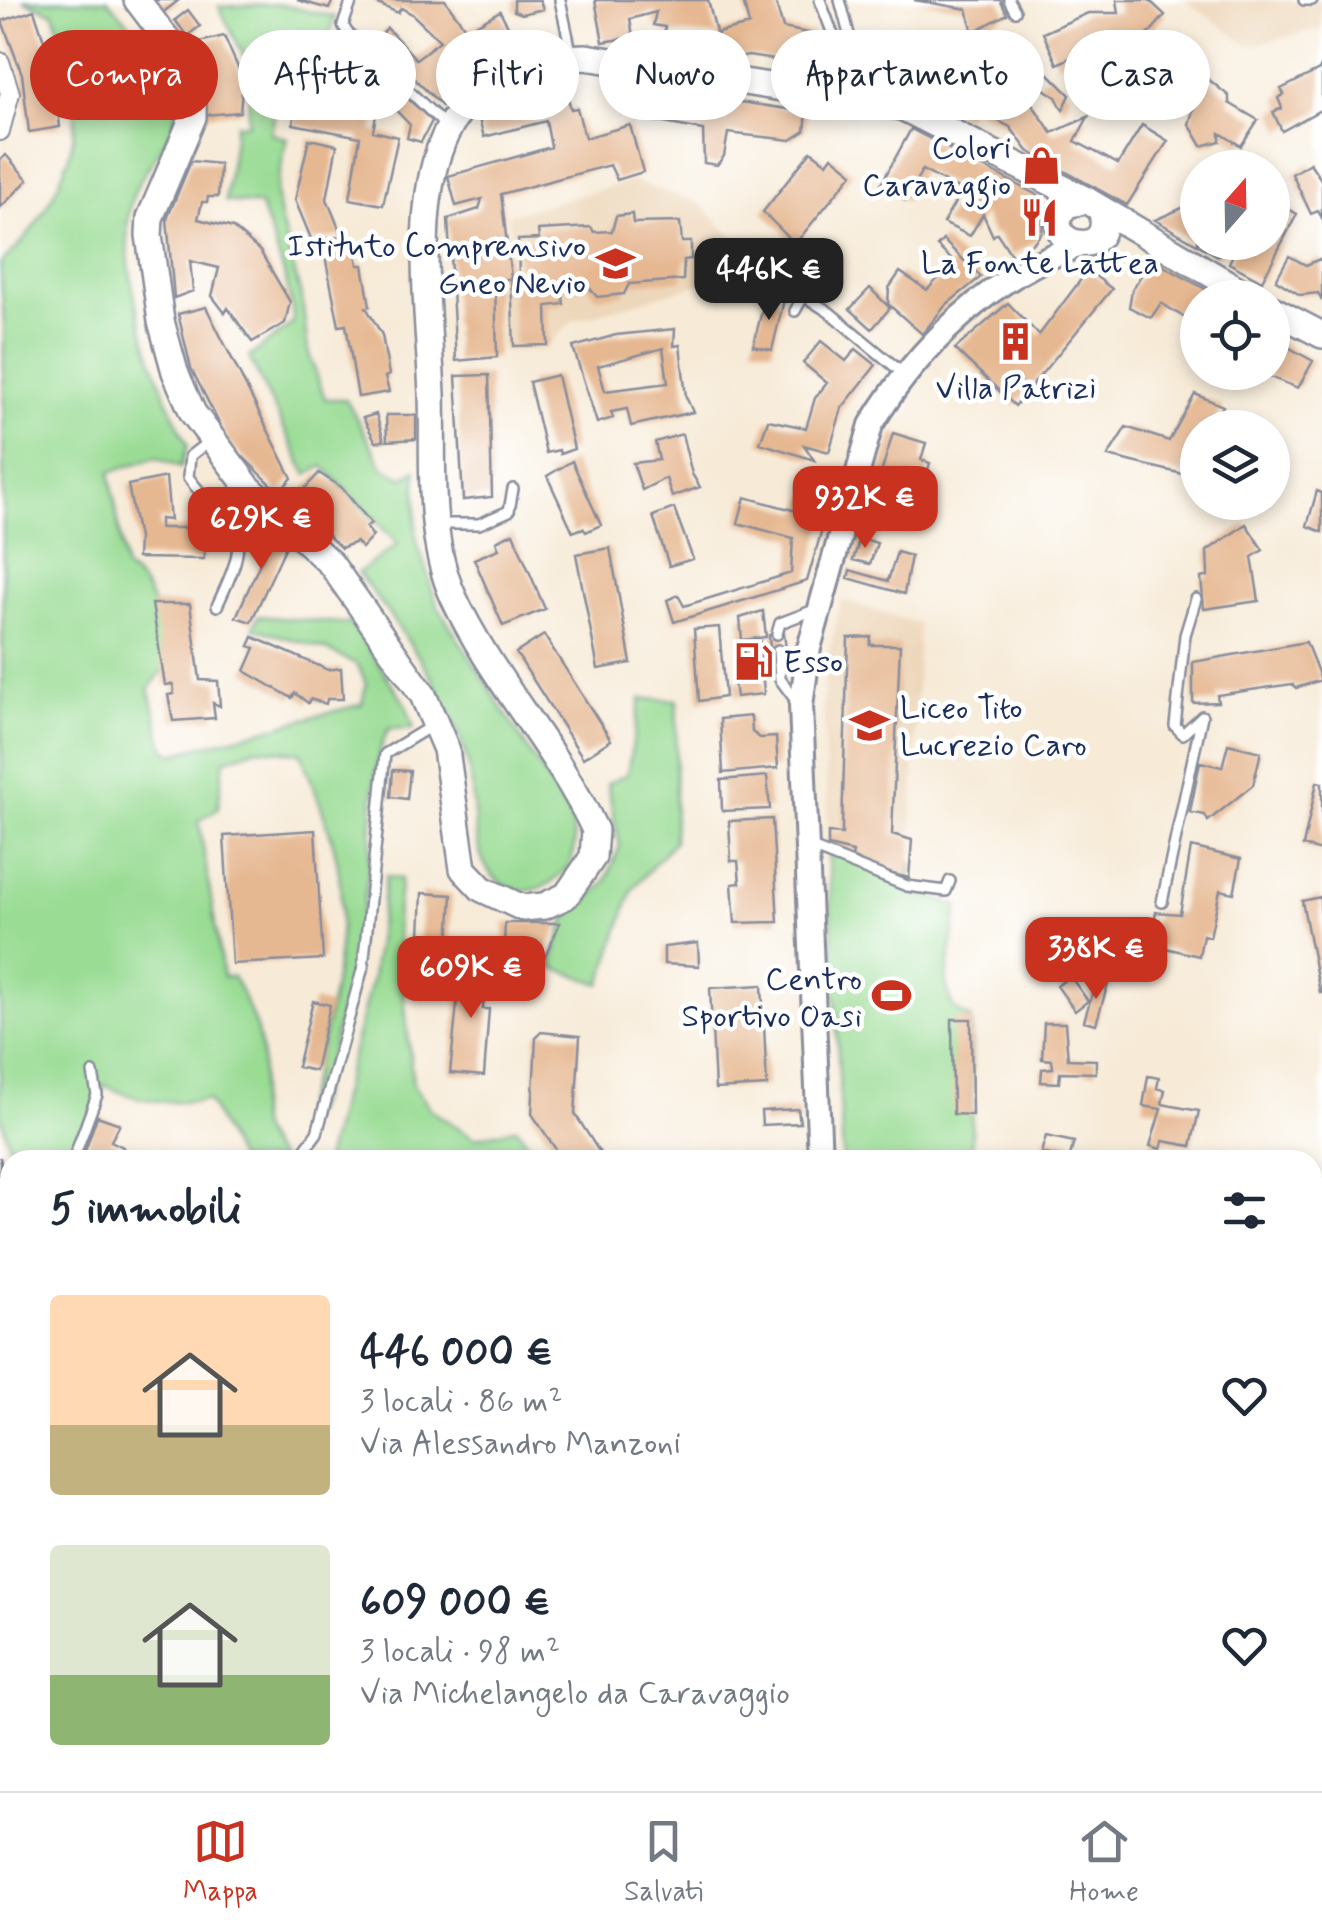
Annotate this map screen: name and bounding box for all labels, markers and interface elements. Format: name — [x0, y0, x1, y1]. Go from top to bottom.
chip: Compra — [30, 30, 218, 120]
chip: Affitta — [238, 30, 416, 120]
chip: Filtri — [436, 30, 579, 120]
chip: Nuovo — [599, 30, 751, 120]
chip: Appartamento — [771, 30, 1044, 120]
chip: Casa — [1064, 30, 1210, 120]
place label: Colori Caravaggio — [862, 128, 1011, 210]
shop icon: Colori Caravaggio — [1020, 144, 1062, 186]
north arrow — [1180, 150, 1290, 260]
map controls — [1180, 150, 1290, 520]
restaurant icon: La Fonte Lattea — [1019, 196, 1061, 238]
place label: Istituto Comprensivo Gneo Nevio — [287, 226, 586, 305]
pin: 446K € — [688, 238, 850, 323]
school or university icon: Istituto Comprensivo Gneo Nevio — [595, 242, 637, 284]
place label: La Fonte Lattea — [921, 243, 1159, 285]
text: 446K € — [716, 249, 822, 291]
button: locate — [1180, 280, 1290, 390]
building icon: Villa Patrizi — [995, 321, 1037, 363]
place label: Villa Patrizi — [936, 368, 1096, 410]
button: layers — [1180, 410, 1290, 520]
pin: 932K € — [784, 466, 946, 551]
text: 932K € — [815, 477, 915, 519]
pin: 629K € — [180, 487, 342, 572]
text: 629K € — [210, 498, 312, 540]
fuel station icon: Esso — [732, 640, 774, 682]
place label: Esso — [783, 642, 843, 684]
place label: Liceo Tito Lucrezio Caro — [900, 688, 1087, 767]
school or university icon: Liceo Tito Lucrezio Caro — [849, 704, 891, 746]
pin: 338K € — [1015, 917, 1177, 1002]
text: 338K € — [1047, 928, 1145, 970]
pin: 609K € — [390, 936, 552, 1021]
text: 609K € — [419, 947, 523, 989]
place label: Centro Sportivo Oasi — [681, 959, 862, 1038]
sports icon: Centro Sportivo Oasi — [871, 975, 913, 1017]
text: 5 immobili — [50, 1183, 242, 1238]
icon: filters — [1217, 1183, 1272, 1238]
text: 446 000 € — [360, 1326, 553, 1381]
icon: home — [130, 1335, 250, 1455]
icon: heart — [1217, 1368, 1272, 1423]
text: 3 locali · 86 m² — [360, 1381, 562, 1423]
text: Via Alessandro Manzoni — [360, 1423, 681, 1465]
text: 609 000 € — [360, 1576, 551, 1631]
icon: home — [130, 1585, 250, 1705]
icon: heart — [1217, 1618, 1272, 1673]
text: 3 locali · 98 m² — [360, 1631, 560, 1673]
text: Via Michelangelo da Caravaggio — [360, 1673, 790, 1715]
tab: Mappa — [183, 1814, 258, 1911]
tab: Salvati — [624, 1814, 703, 1911]
tab: Home — [1069, 1814, 1139, 1911]

